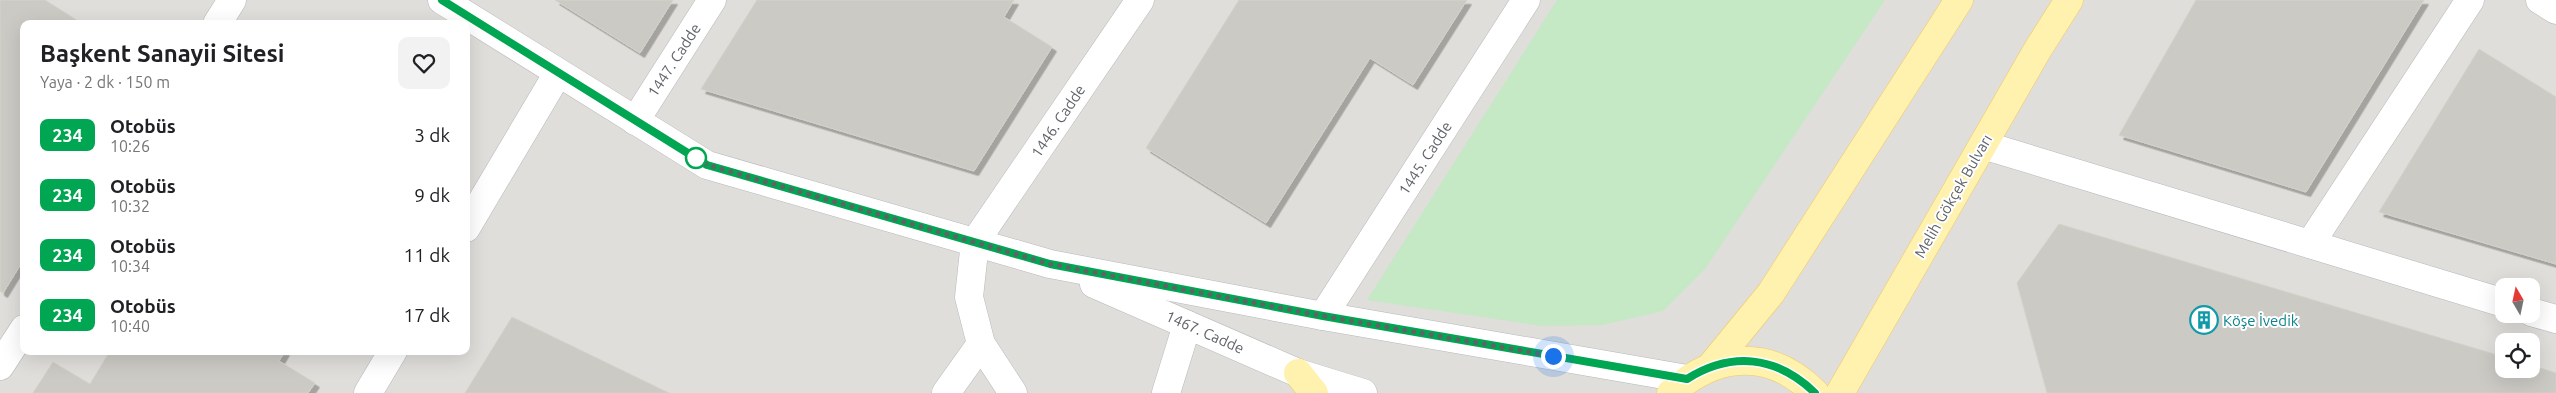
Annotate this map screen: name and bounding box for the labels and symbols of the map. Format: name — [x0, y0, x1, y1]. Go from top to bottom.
street label: 1447. Cadde — [644, 20, 704, 100]
street label: 1446. Cadde — [1028, 82, 1088, 160]
street label: 1445. Cadde — [1395, 118, 1455, 198]
street label: Melih Gökçek Bulvarı — [1911, 131, 1995, 261]
unlabelled marker — [685, 147, 707, 169]
north arrow — [2495, 278, 2540, 322]
building icon: Köşe İvedik — [2189, 305, 2219, 335]
street label: 1467. Cadde — [1163, 307, 1247, 357]
place label: Köşe İvedik — [2223, 312, 2299, 329]
your location — [1541, 344, 1566, 369]

